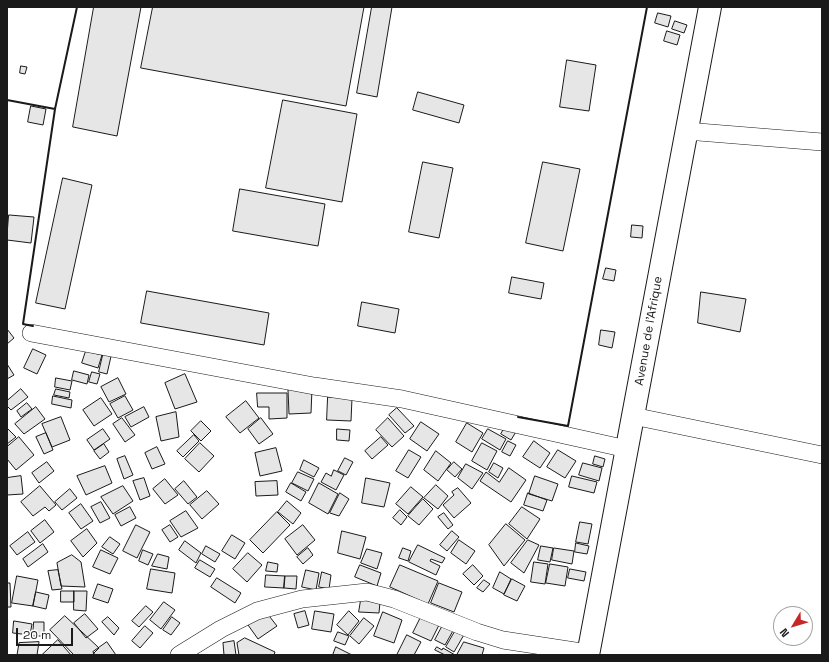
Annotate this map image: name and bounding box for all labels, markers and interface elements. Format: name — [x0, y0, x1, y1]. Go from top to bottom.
street label: Avenue de l'Afrique — [632, 275, 666, 387]
north arrow — [773, 606, 813, 646]
scale bar — [18, 620, 75, 646]
text: N — [777, 626, 792, 640]
text: 20 m — [23, 627, 51, 643]

